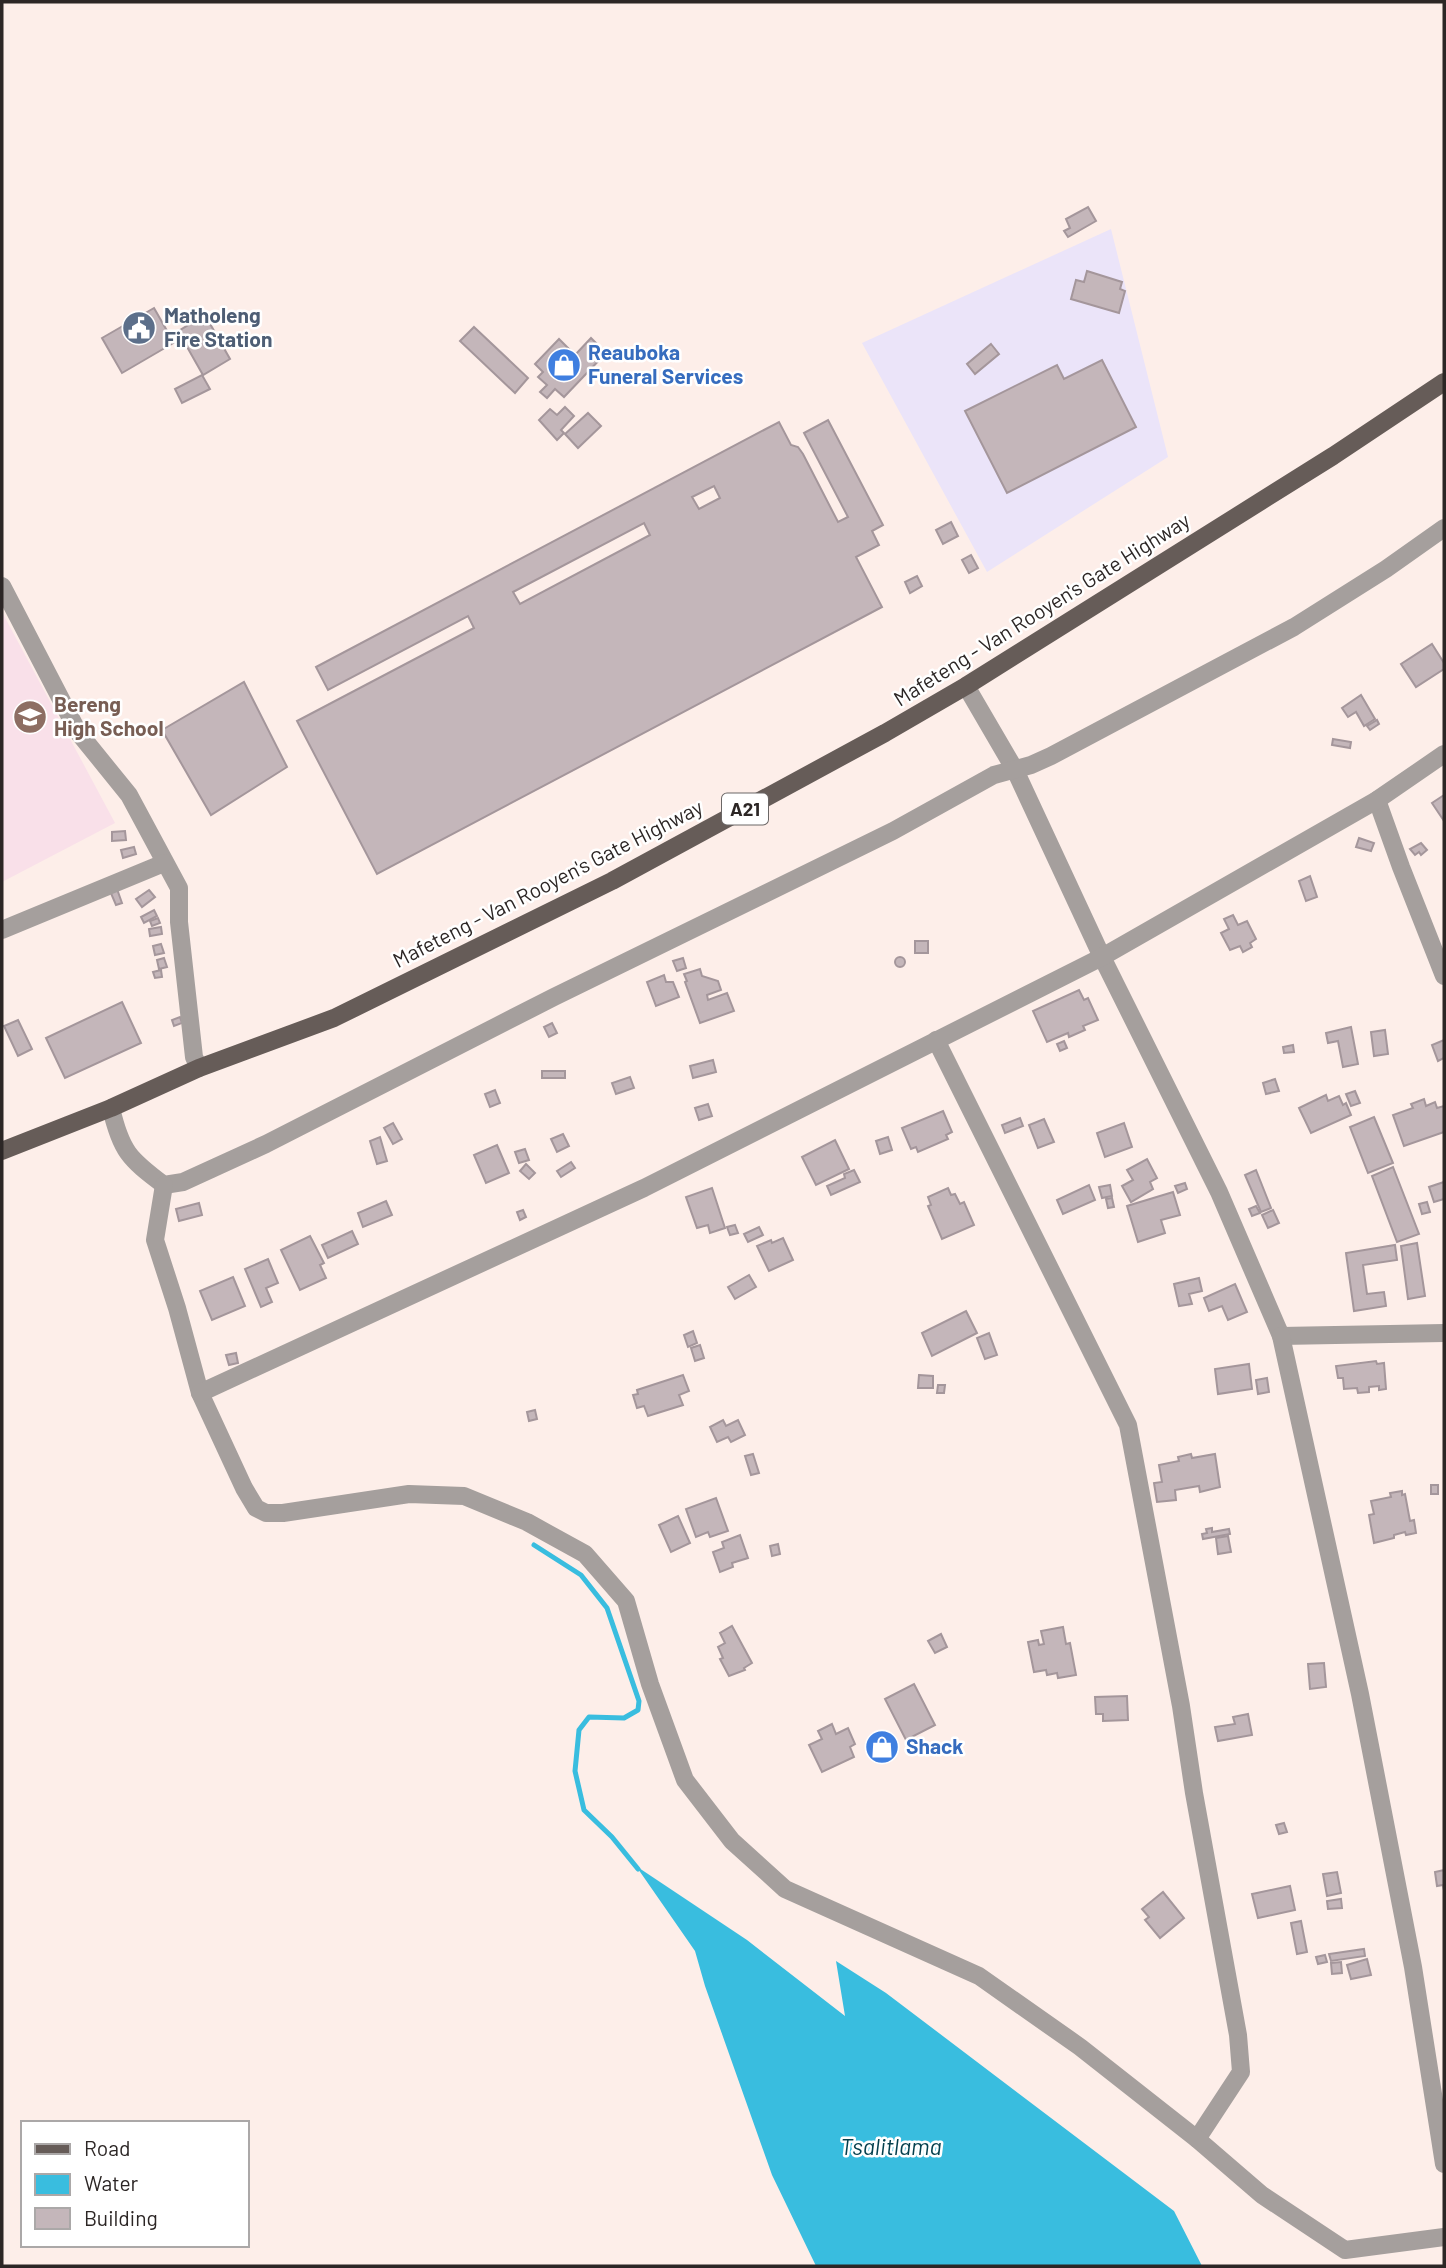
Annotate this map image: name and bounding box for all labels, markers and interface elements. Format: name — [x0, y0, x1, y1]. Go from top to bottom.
place label: Matholeng Fire Station — [164, 302, 272, 351]
public building icon: Matholeng Fire Station — [120, 309, 158, 347]
place label: Reauboka Funeral Services — [588, 339, 743, 388]
shop icon: Reauboka Funeral Services — [545, 346, 583, 384]
street label: Mafeteng - Van Rooyen's Gate Highway — [889, 507, 1194, 711]
place label: Bereng High School — [54, 691, 164, 740]
school or university icon: Bereng High School — [11, 698, 49, 736]
street label: Mafeteng - Van Rooyen's Gate Highway — [388, 793, 707, 972]
road number: A21 — [722, 794, 768, 824]
shop icon: Shack — [863, 1728, 901, 1766]
place label: Shack — [906, 1733, 964, 1758]
legend — [21, 2121, 248, 2247]
water label: Tsalitlama — [840, 2132, 942, 2160]
text: Road — [84, 2135, 130, 2160]
text: Water — [84, 2170, 139, 2195]
text: Building — [84, 2205, 158, 2230]

